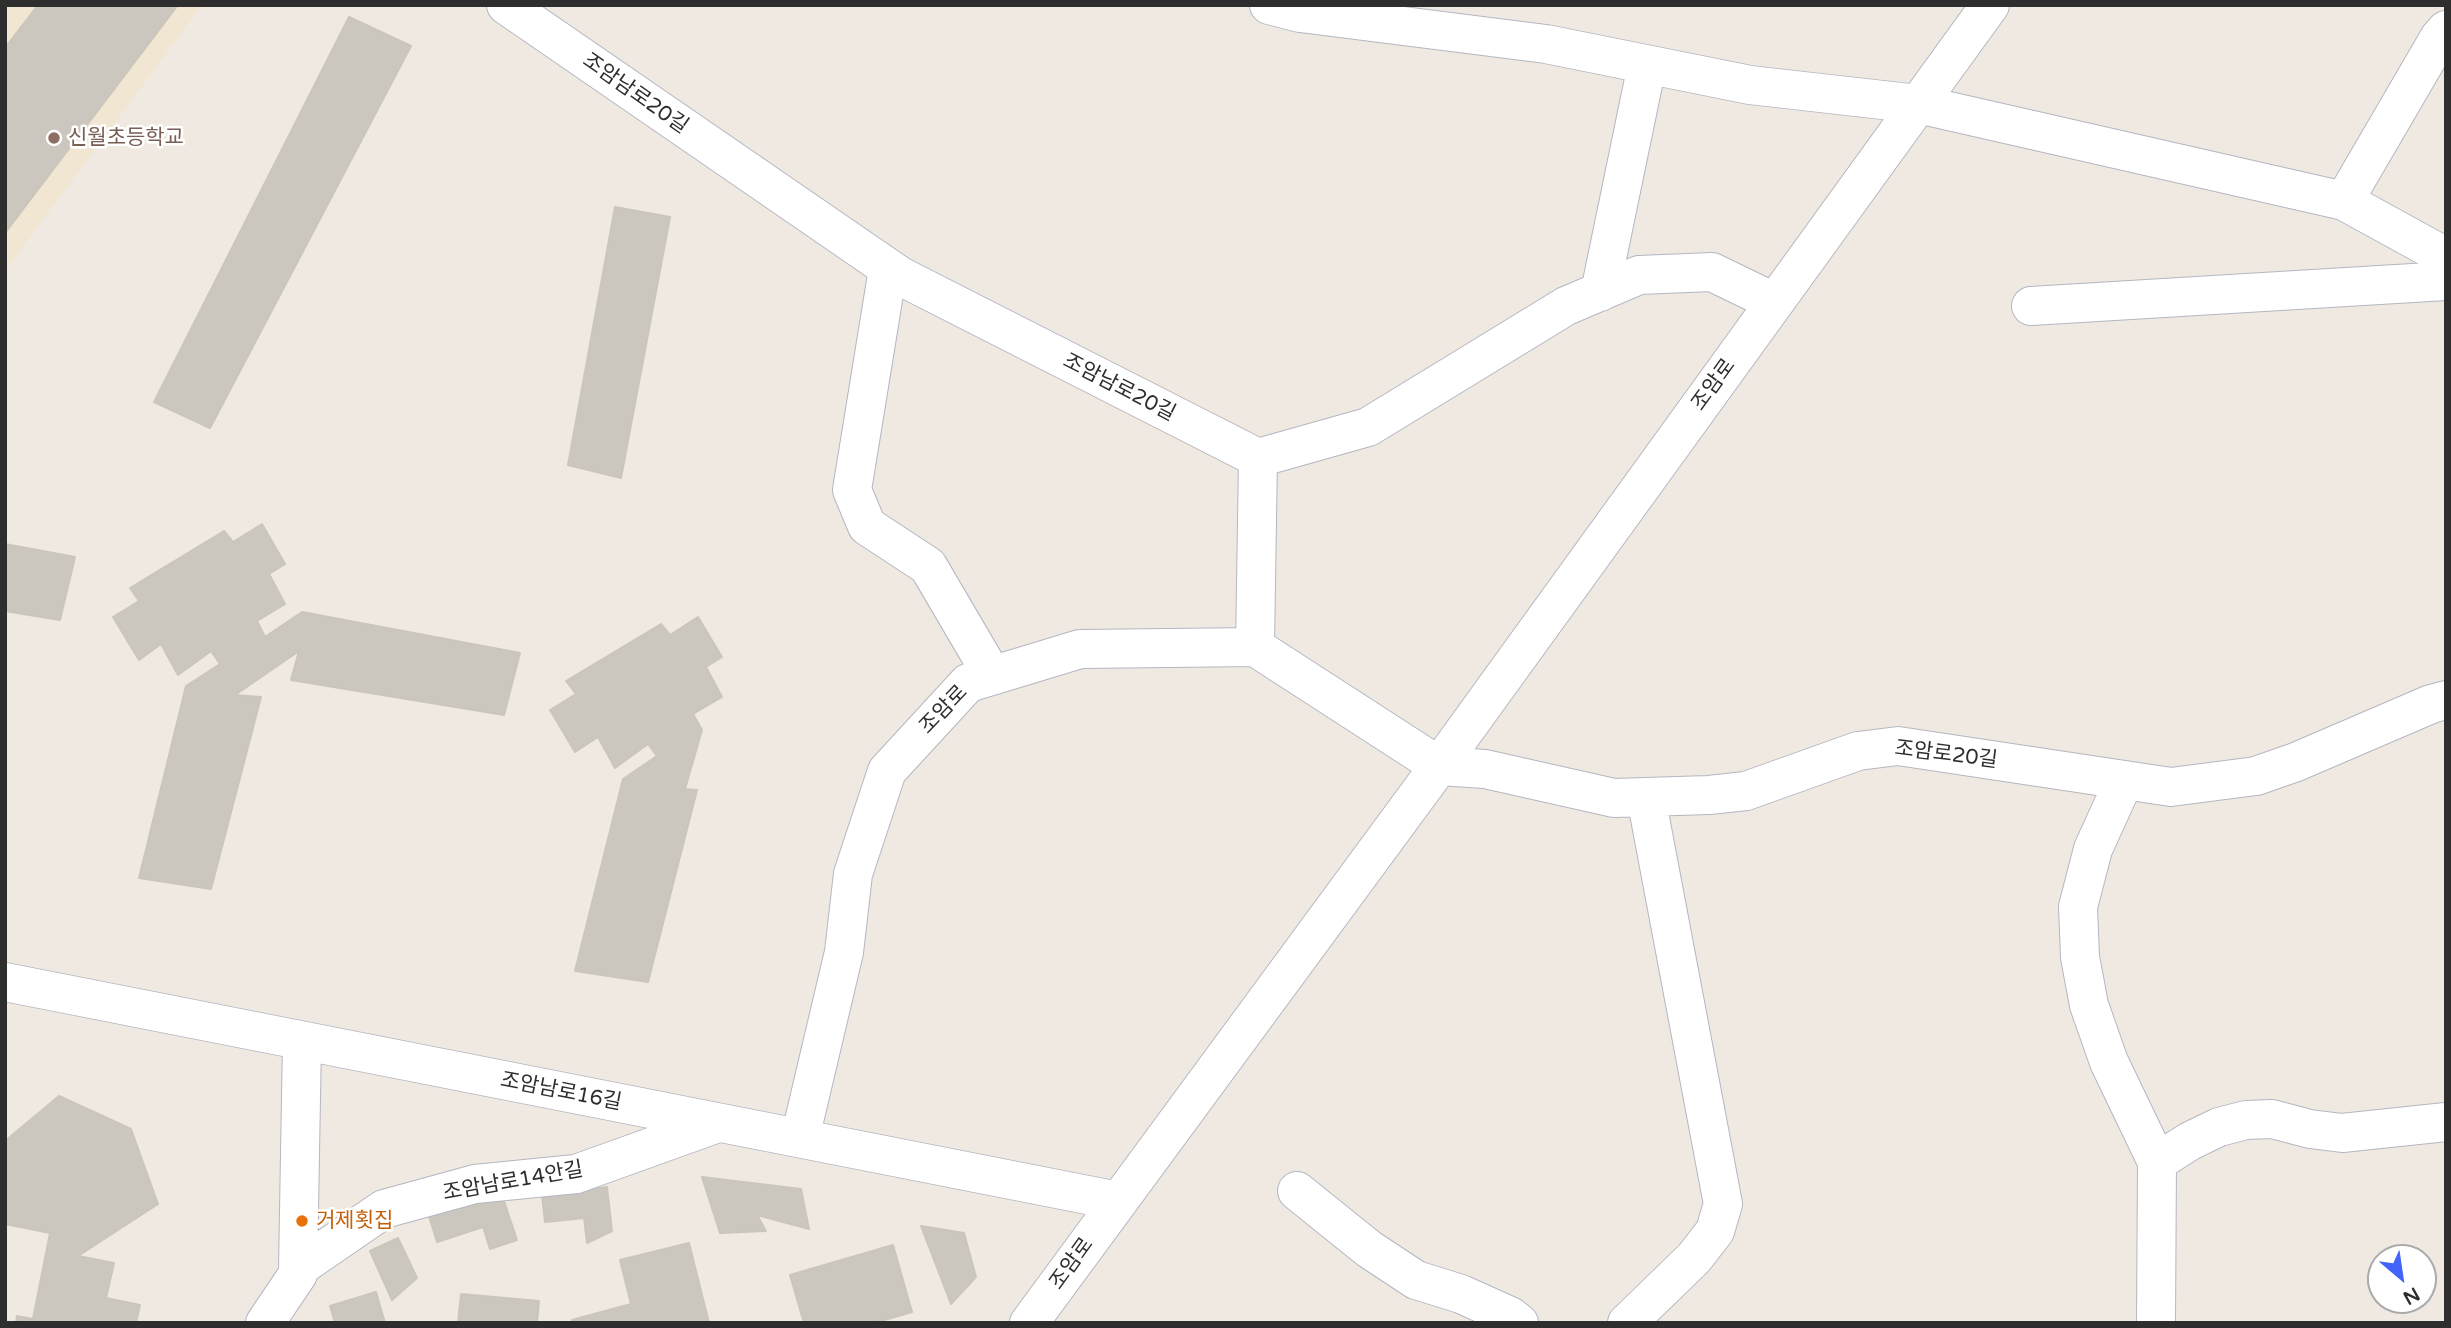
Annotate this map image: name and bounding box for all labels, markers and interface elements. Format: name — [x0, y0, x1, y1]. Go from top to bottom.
street label: 조암남로20길 — [577, 48, 693, 140]
place label: 신월초등학교 — [68, 125, 184, 151]
marker: 신월초등학교 — [46, 130, 62, 146]
street label: 조암남로20길 — [1058, 349, 1180, 427]
street label: 조암로 — [1687, 354, 1741, 416]
street label: 조암로 — [915, 680, 973, 740]
street label: 조암로20길 — [1893, 736, 1999, 774]
street label: 조암남로16길 — [498, 1068, 624, 1116]
street label: 조암남로14안길 — [441, 1157, 585, 1207]
place label: 거제횟집 — [316, 1208, 393, 1234]
marker: 거제횟집 — [294, 1213, 310, 1229]
street label: 조암로 — [1045, 1233, 1099, 1295]
north arrow — [2367, 1244, 2437, 1314]
text: N — [2399, 1282, 2423, 1309]

